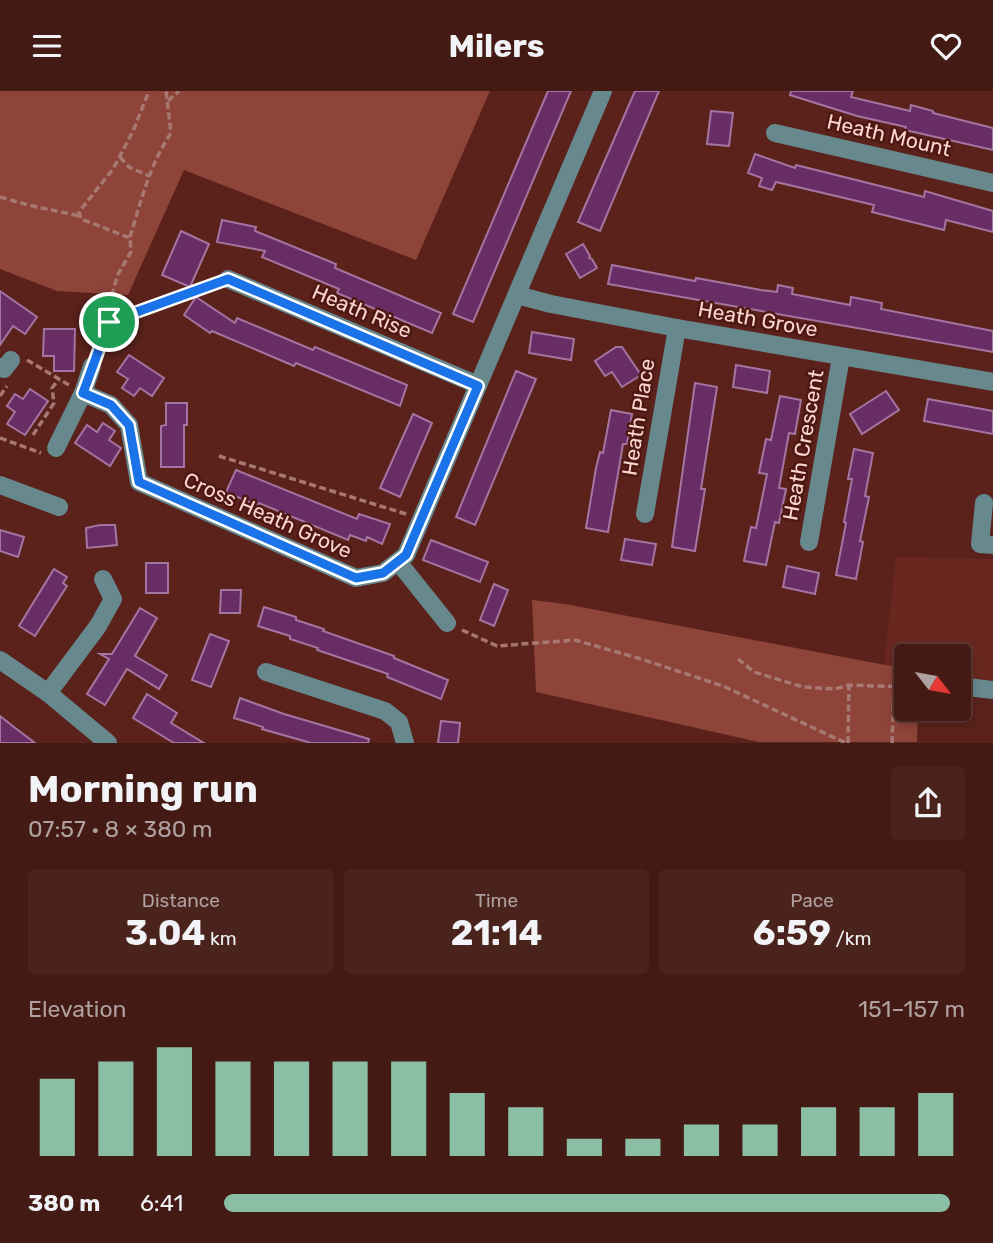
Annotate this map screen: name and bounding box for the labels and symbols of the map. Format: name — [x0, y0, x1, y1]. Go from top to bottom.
street label: Heath Mount — [825, 109, 953, 161]
street label: Heath Rise — [308, 279, 416, 343]
pin — [79, 292, 139, 352]
street label: Heath Grove — [696, 296, 820, 342]
street label: Heath Place — [616, 357, 660, 477]
street label: Heath Crescent — [777, 368, 829, 522]
street label: Cross Heath Grove — [180, 467, 356, 563]
north arrow — [894, 644, 971, 721]

